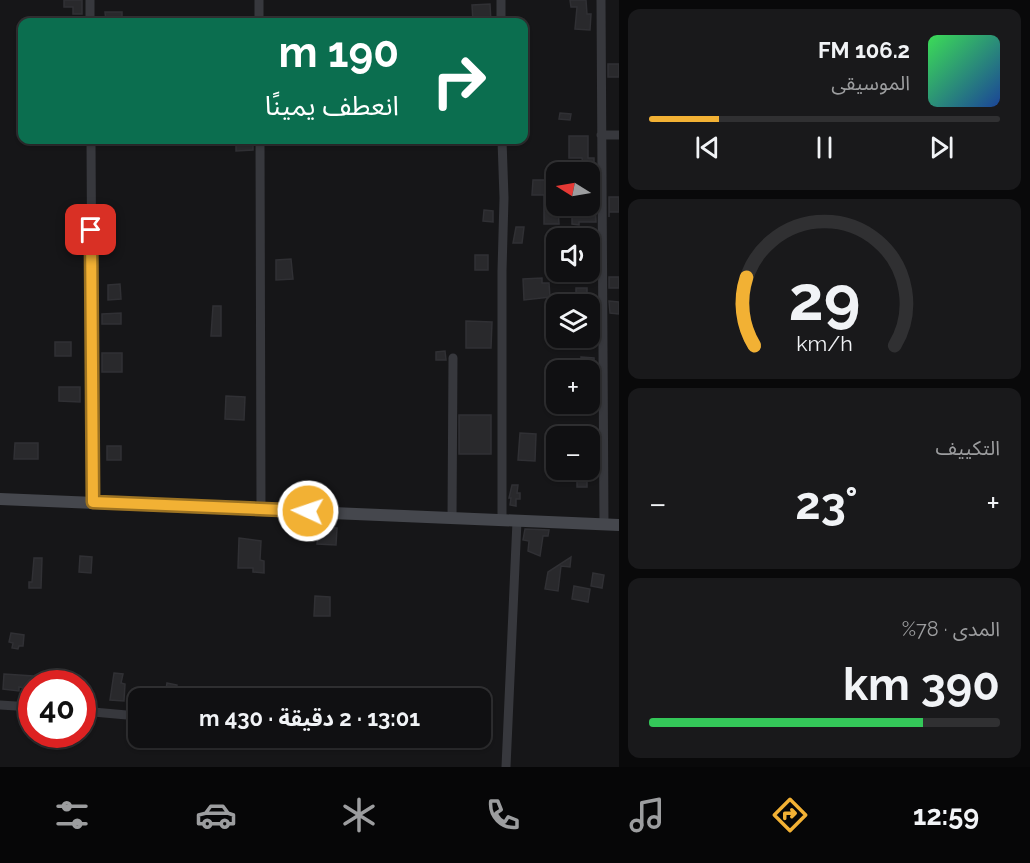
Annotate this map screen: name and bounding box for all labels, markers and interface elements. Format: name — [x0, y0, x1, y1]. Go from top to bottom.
text: 190 m — [279, 28, 399, 77]
text: 106.2 FM — [818, 37, 910, 63]
icon: right — [420, 42, 498, 120]
text: الموسيقى — [831, 71, 910, 95]
text: انعطف يمينًا — [265, 90, 399, 121]
icon: previous — [691, 131, 724, 164]
icon: pause — [808, 131, 841, 164]
icon: next — [925, 131, 958, 164]
north arrow — [546, 162, 600, 216]
map controls — [546, 162, 600, 480]
pin — [65, 204, 116, 255]
icon: arrive — [74, 213, 107, 246]
button: sound — [546, 228, 600, 282]
text: 29 — [789, 261, 860, 335]
button: layers — [546, 294, 600, 348]
text: km/h — [796, 331, 853, 356]
button: + — [546, 360, 600, 414]
button: − — [546, 426, 600, 480]
text: التكييف — [936, 436, 1000, 460]
text: 23° — [795, 477, 858, 530]
position arrow — [276, 479, 340, 543]
text: − — [649, 484, 667, 523]
text: + — [986, 484, 1000, 523]
text: المدى · 78% — [902, 617, 1000, 641]
text: 390 km — [843, 658, 1000, 711]
speed limit sign: 40 — [18, 670, 96, 748]
text: 13:01 · 2 دقيقة · 430 m — [199, 705, 420, 731]
icon: filters — [51, 794, 93, 836]
icon: car — [195, 794, 237, 836]
icon: climate — [338, 794, 380, 836]
icon: phone — [482, 794, 524, 836]
icon: music — [626, 794, 668, 836]
icon: directions — [769, 794, 811, 836]
text: 12:59 — [913, 800, 979, 831]

